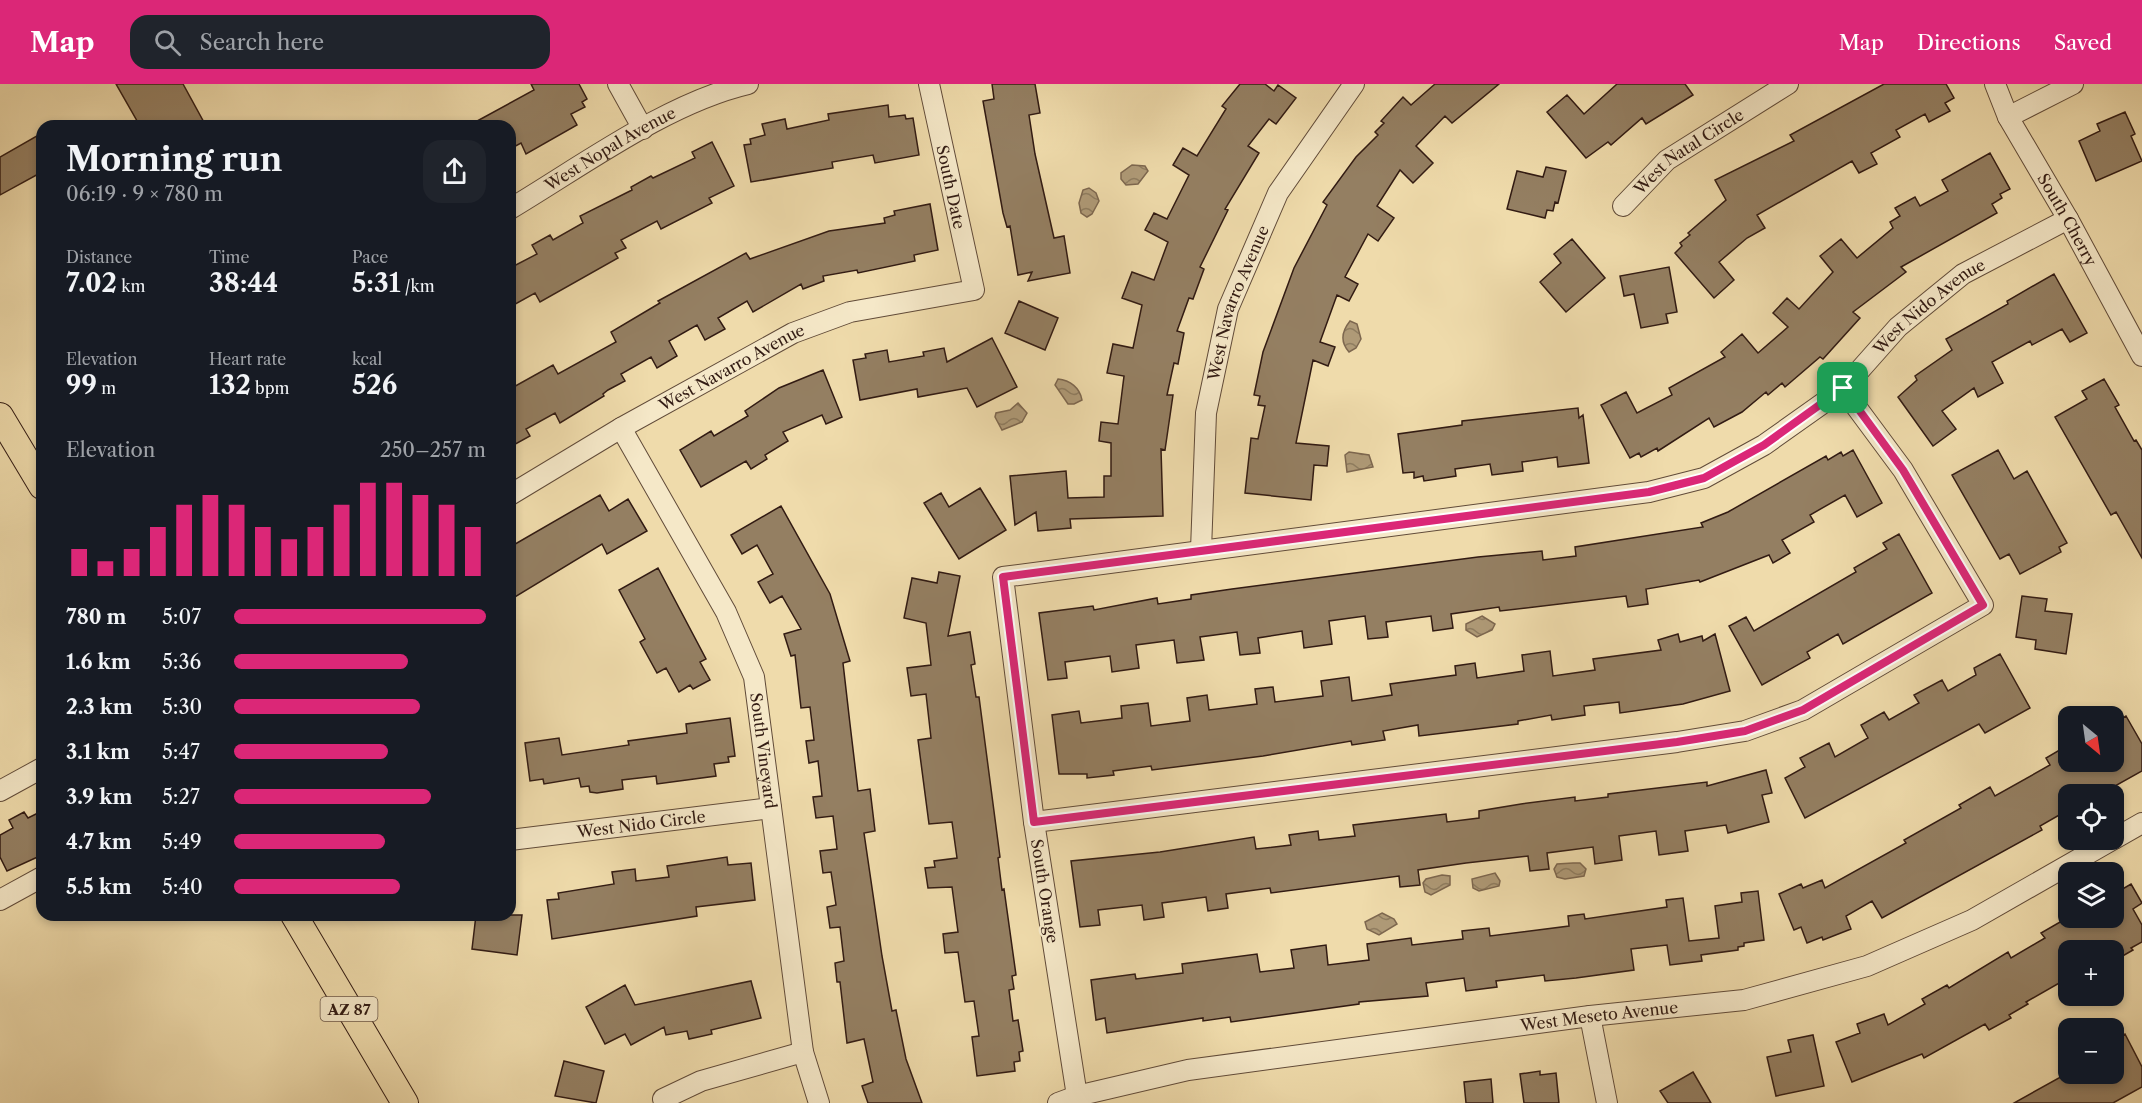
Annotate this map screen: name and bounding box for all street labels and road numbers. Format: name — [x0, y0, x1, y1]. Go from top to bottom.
street label: West Nopal Avenue — [540, 102, 679, 196]
street label: West Natal Circle — [1629, 104, 1747, 199]
street label: South Date — [932, 143, 970, 231]
street label: South Cherry — [2033, 170, 2102, 270]
street label: West Navarro Avenue — [1203, 222, 1273, 383]
street label: West Nido Avenue — [1868, 254, 1988, 359]
street label: West Navarro Avenue — [654, 320, 807, 416]
street label: South Vineyard — [746, 691, 781, 810]
street label: West Nido Circle — [574, 806, 707, 842]
street label: South Orange — [1027, 838, 1063, 944]
road number: AZ 87 — [320, 997, 378, 1021]
street label: West Meseto Avenue — [1518, 997, 1679, 1035]

